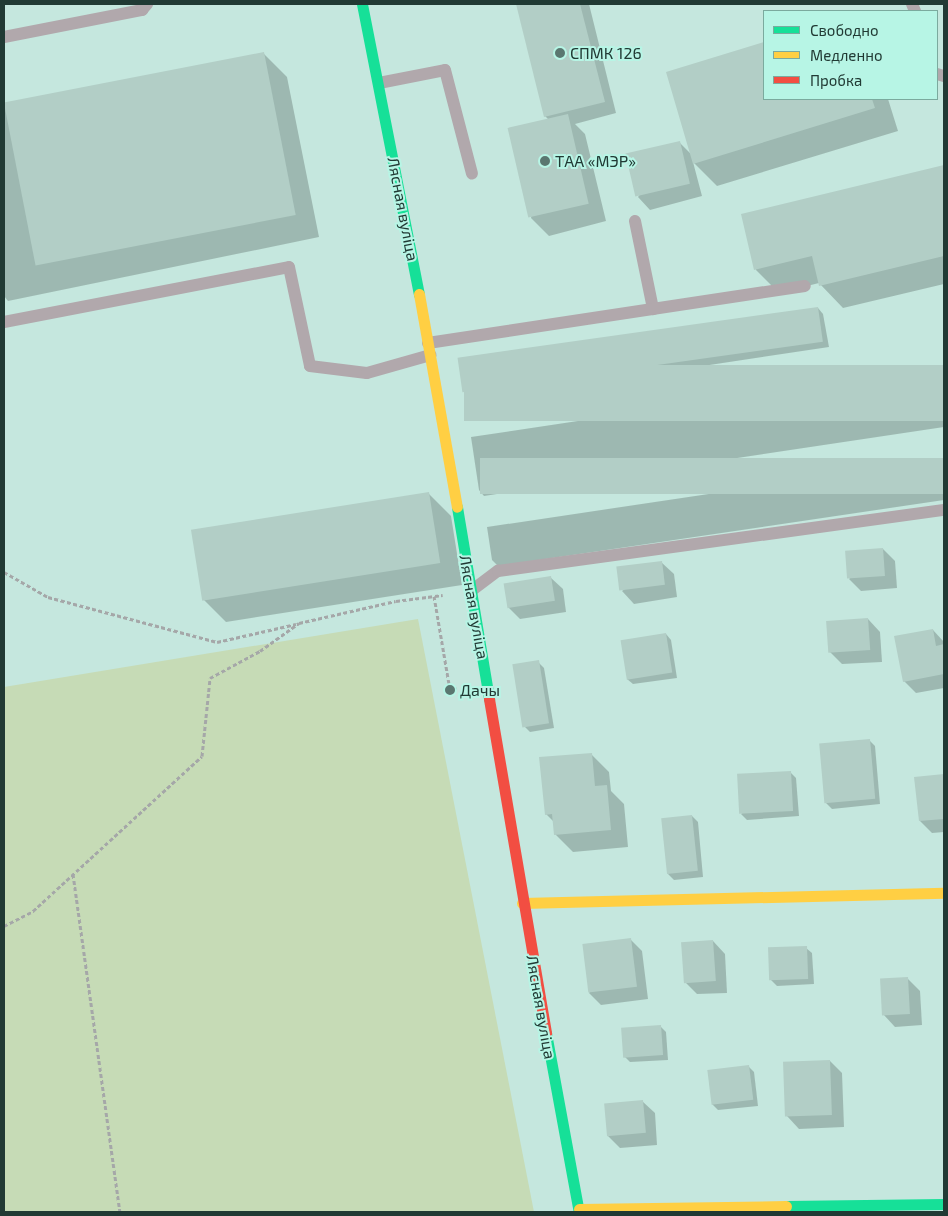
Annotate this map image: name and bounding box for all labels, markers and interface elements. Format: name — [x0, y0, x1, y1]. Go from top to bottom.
legend — [763, 10, 938, 100]
text: Свободно — [810, 21, 879, 39]
place label: СПМК 126 — [570, 43, 642, 63]
text: Медленно — [810, 46, 883, 64]
marker: СПМК 126 — [554, 47, 566, 59]
text: Пробка — [810, 71, 862, 89]
place label: ТАА «МЭР» — [555, 151, 636, 171]
street label: Лясная вуліца — [384, 155, 422, 263]
marker: ТАА «МЭР» — [539, 155, 551, 167]
street label: Лясная вуліца — [455, 553, 493, 661]
place label: Дачы — [460, 680, 500, 700]
marker: Дачы — [444, 684, 456, 696]
street label: Лясная вуліца — [522, 953, 560, 1061]

